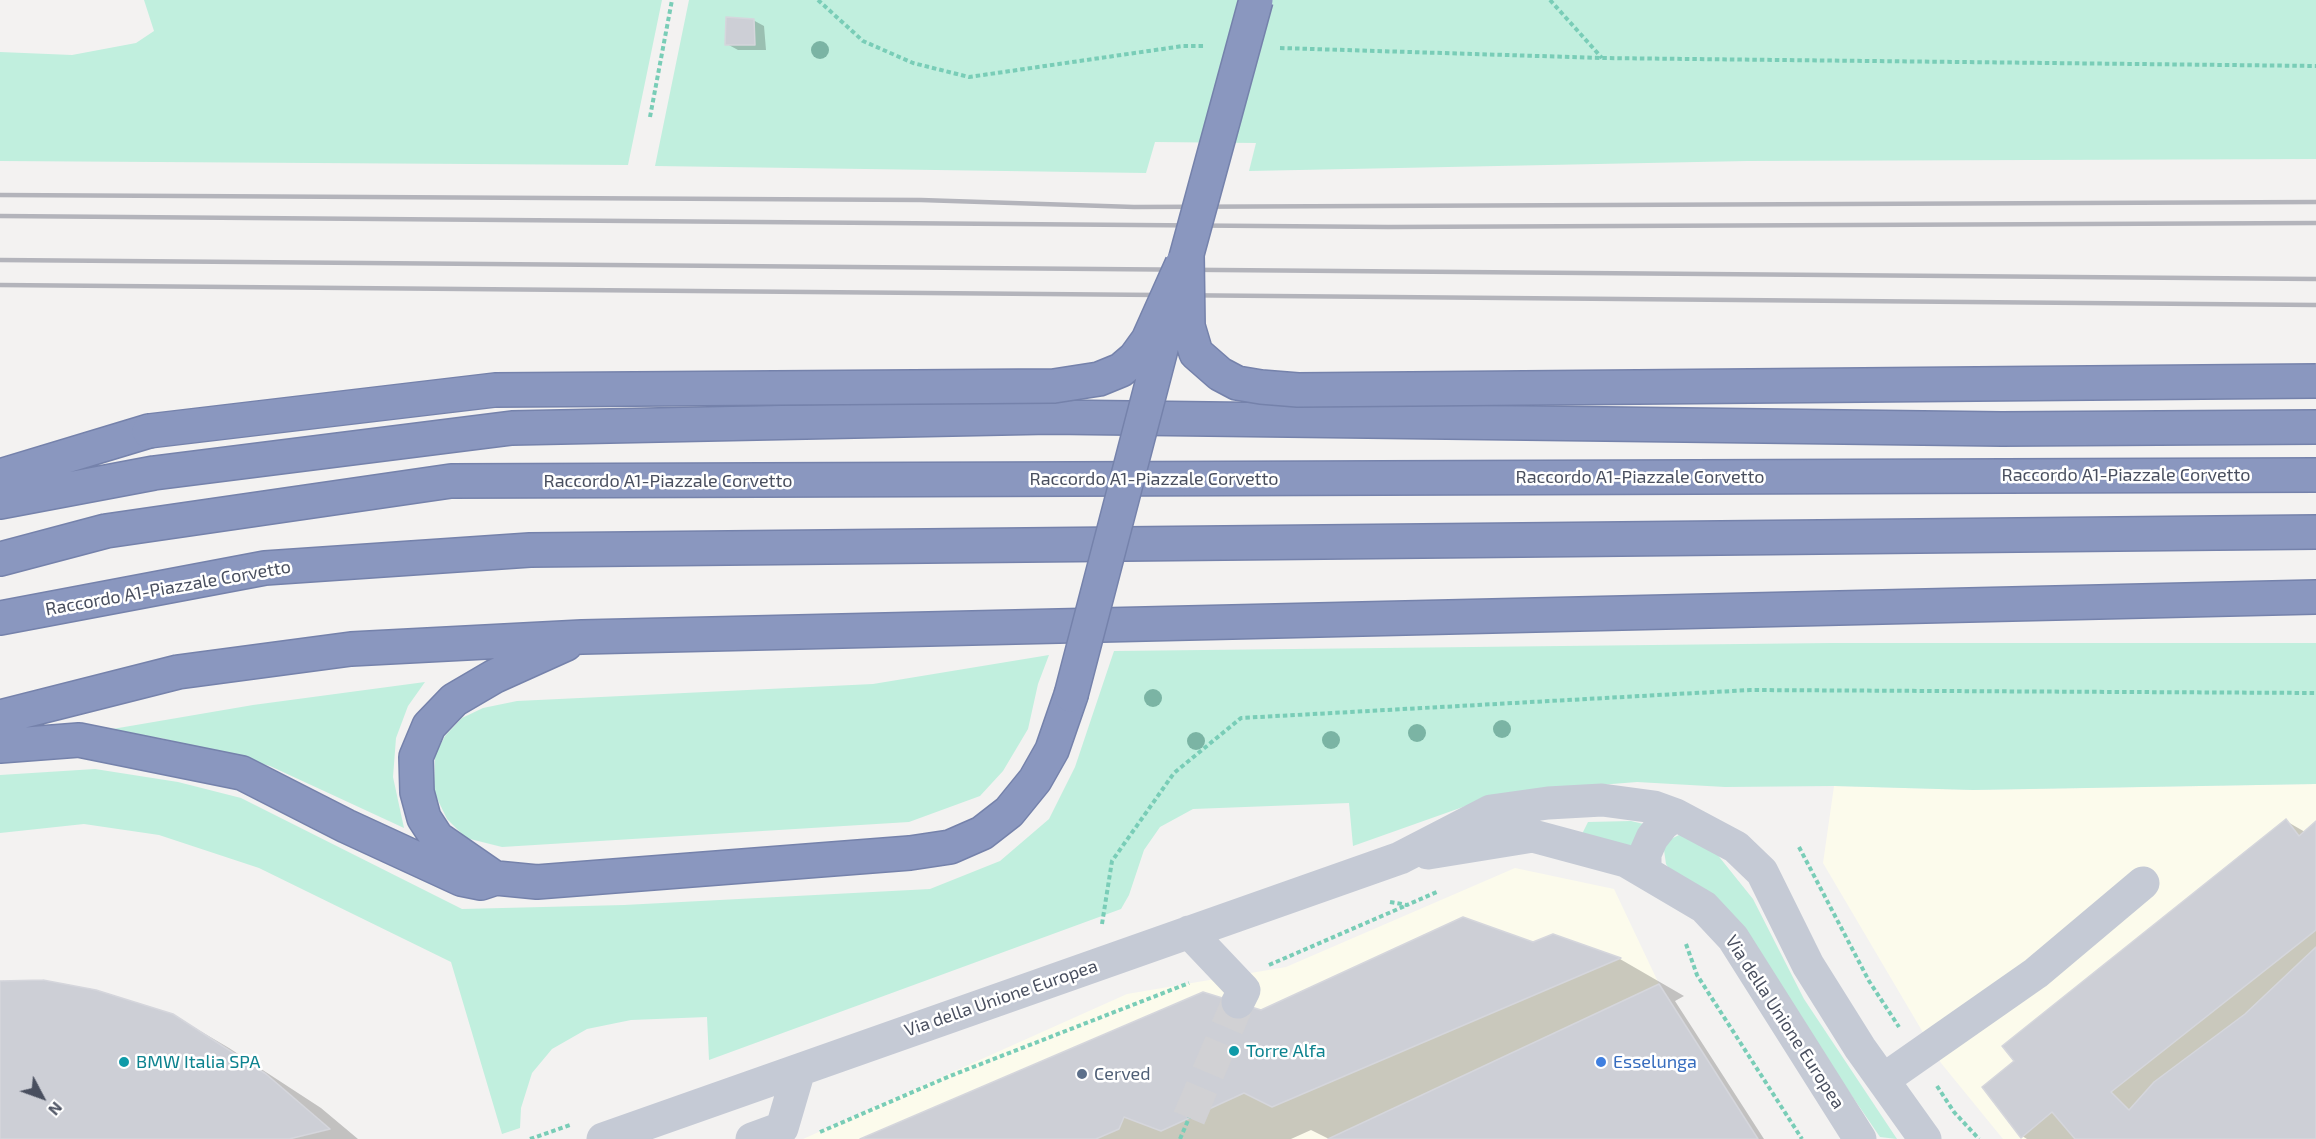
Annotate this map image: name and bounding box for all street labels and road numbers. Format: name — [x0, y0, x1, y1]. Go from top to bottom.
street label: Raccordo A1-Piazzale Corvetto — [2002, 464, 2250, 486]
street label: Raccordo A1-Piazzale Corvetto — [1516, 466, 1764, 488]
street label: Raccordo A1-Piazzale Corvetto — [1030, 468, 1278, 490]
street label: Raccordo A1-Piazzale Corvetto — [544, 470, 792, 492]
street label: Raccordo A1-Piazzale Corvetto — [44, 556, 292, 620]
street label: Via della Unione Europea — [1721, 931, 1849, 1113]
street label: Via della Unione Europea — [902, 955, 1100, 1041]

